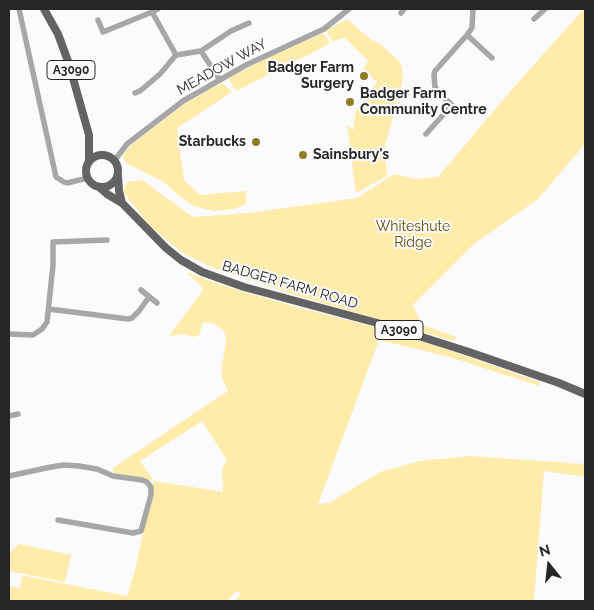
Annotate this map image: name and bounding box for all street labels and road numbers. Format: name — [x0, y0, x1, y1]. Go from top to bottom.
street label: MEADOW WAY — [174, 35, 270, 99]
road number: A3090 — [47, 60, 95, 80]
street label: BADGER FARM ROAD — [220, 258, 360, 312]
road number: A3090 — [375, 320, 423, 340]

